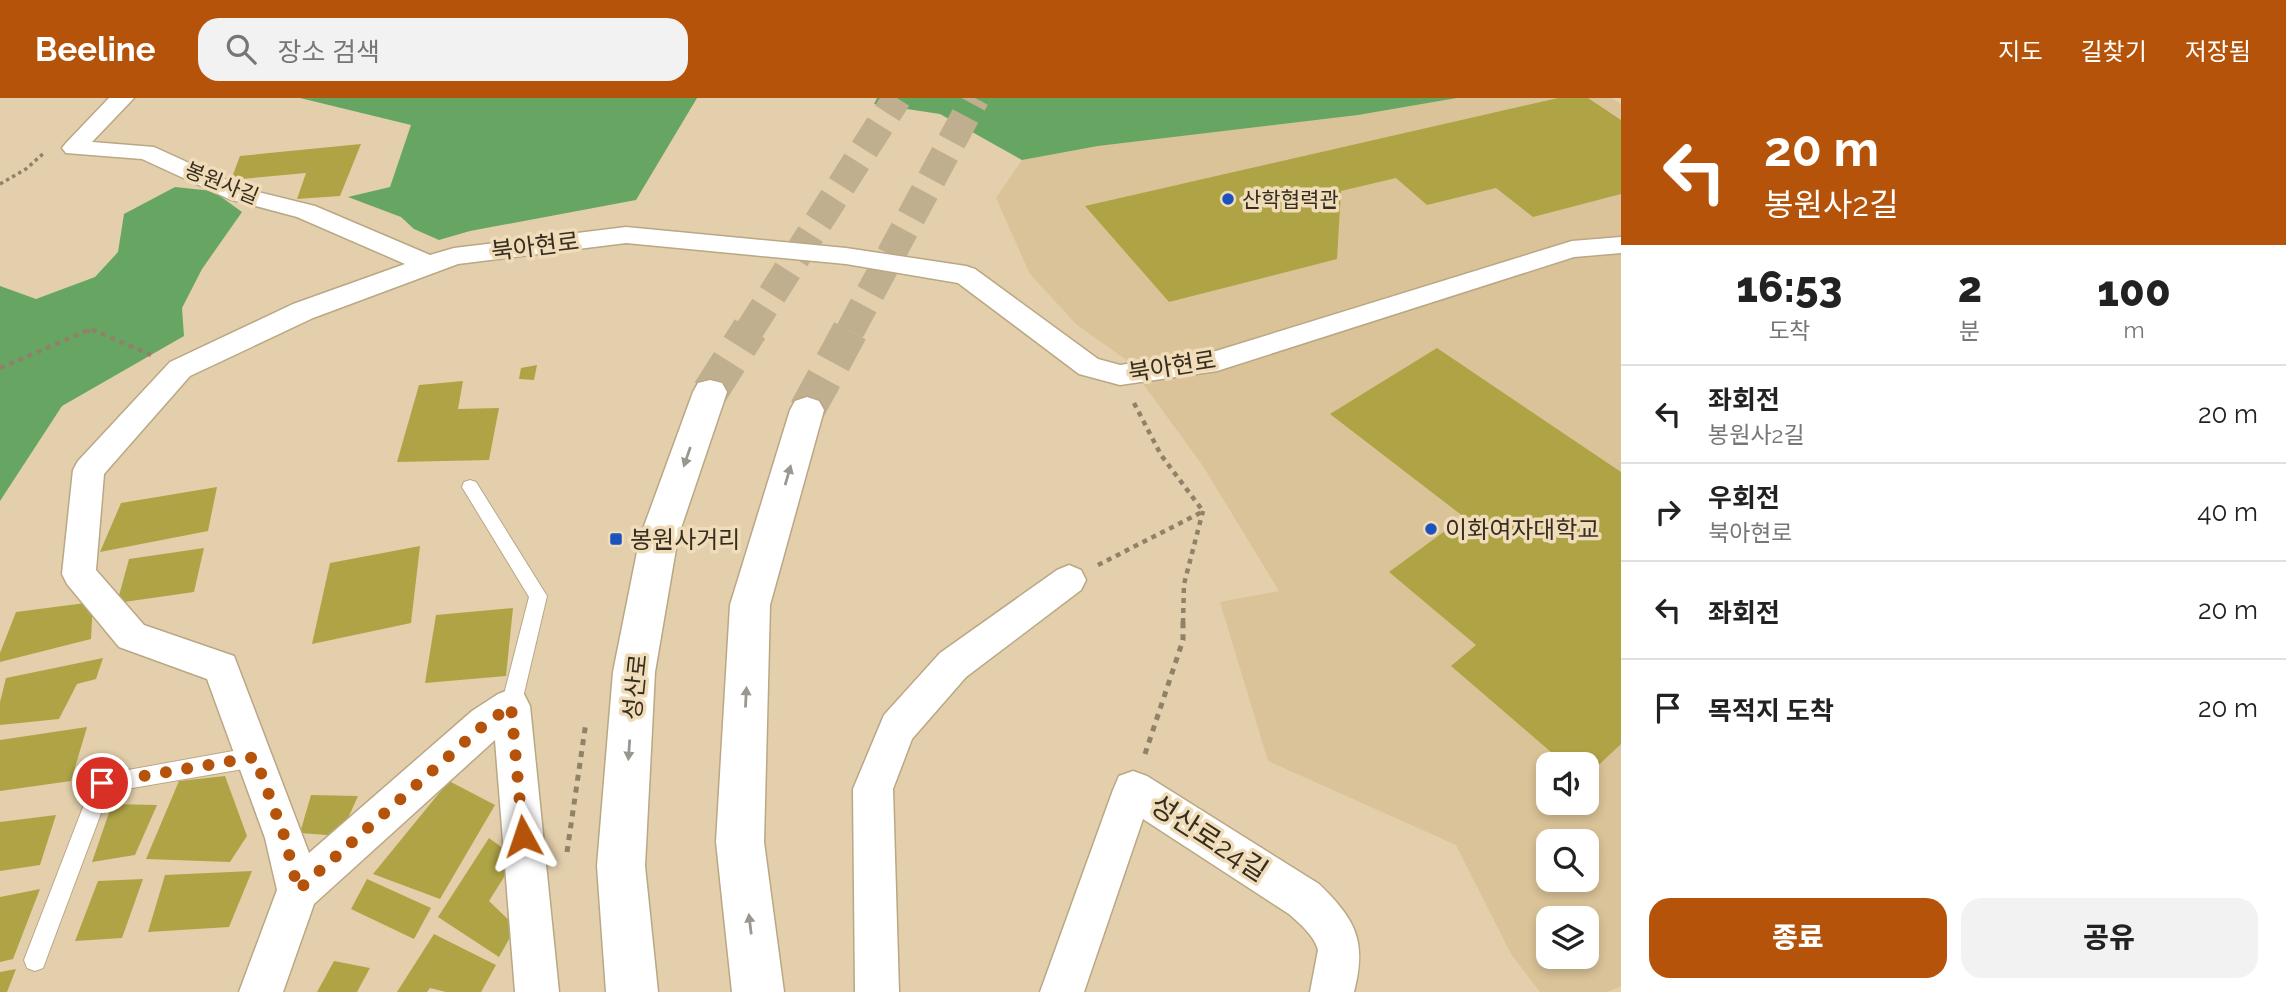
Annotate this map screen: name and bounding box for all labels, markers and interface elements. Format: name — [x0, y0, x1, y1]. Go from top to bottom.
search box — [198, 18, 688, 81]
text: Beeline — [35, 30, 156, 69]
icon: search — [222, 30, 260, 68]
text: 장소 검색 — [278, 37, 380, 67]
text: 지도 — [1998, 37, 2043, 66]
text: 길찾기 — [2081, 37, 2147, 66]
text: 저장됨 — [2185, 37, 2251, 66]
text: 20 m — [1764, 120, 1879, 177]
icon: left — [1649, 126, 1740, 217]
street label: 봉원사길 — [181, 157, 263, 209]
text: 봉원사2길 — [1764, 186, 1898, 223]
place label: 산학협력관 — [1242, 187, 1339, 212]
marker: 산학협력관 — [1220, 191, 1236, 207]
street label: 북아현로 — [489, 226, 581, 266]
text: 16:53 — [1736, 263, 1842, 312]
text: 2 — [1958, 263, 1982, 312]
text: 100 — [2097, 267, 2171, 316]
text: m — [2123, 316, 2145, 343]
text: 도착 — [1768, 317, 1811, 344]
text: 분 — [1959, 317, 1980, 344]
street label: 북아현로 — [1126, 345, 1218, 387]
text: 좌회전 — [1708, 385, 1780, 415]
icon: left — [1649, 395, 1687, 433]
text: 20 m — [2198, 399, 2258, 429]
text: 봉원사2길 — [1708, 421, 1805, 448]
one-way arrow — [681, 446, 692, 467]
one-way arrow — [783, 465, 793, 486]
text: 우회전 — [1708, 483, 1780, 513]
icon: right — [1649, 493, 1687, 531]
text: 40 m — [2197, 497, 2258, 527]
place label: 이화여자대학교 — [1445, 515, 1600, 544]
text: 북아현로 — [1708, 519, 1793, 546]
marker: 이화여자대학교 — [1423, 521, 1439, 537]
place label: 봉원사거리 — [630, 525, 740, 554]
marker: 봉원사거리 — [608, 531, 624, 547]
icon: left — [1649, 591, 1687, 629]
text: 20 m — [2198, 595, 2258, 625]
text: 좌회전 — [1708, 598, 1780, 628]
street label: 성산로 — [617, 653, 653, 721]
one-way arrow — [741, 686, 752, 708]
icon: arrive — [1649, 689, 1687, 727]
text: 20 m — [2198, 693, 2258, 723]
text: 목적지 도착 — [1708, 696, 1834, 726]
one-way arrow — [623, 739, 634, 761]
map controls — [1536, 752, 1599, 969]
button: sound — [1536, 752, 1599, 815]
pin — [72, 753, 132, 813]
icon: arrive — [83, 764, 121, 802]
street label: 성산로24길 — [1144, 788, 1274, 888]
position arrow — [486, 799, 560, 873]
button: search — [1536, 829, 1599, 892]
button: 종료 — [1649, 898, 1947, 978]
button: 공유 — [1961, 898, 2258, 978]
button: layers — [1536, 906, 1599, 969]
one-way arrow — [744, 913, 755, 935]

